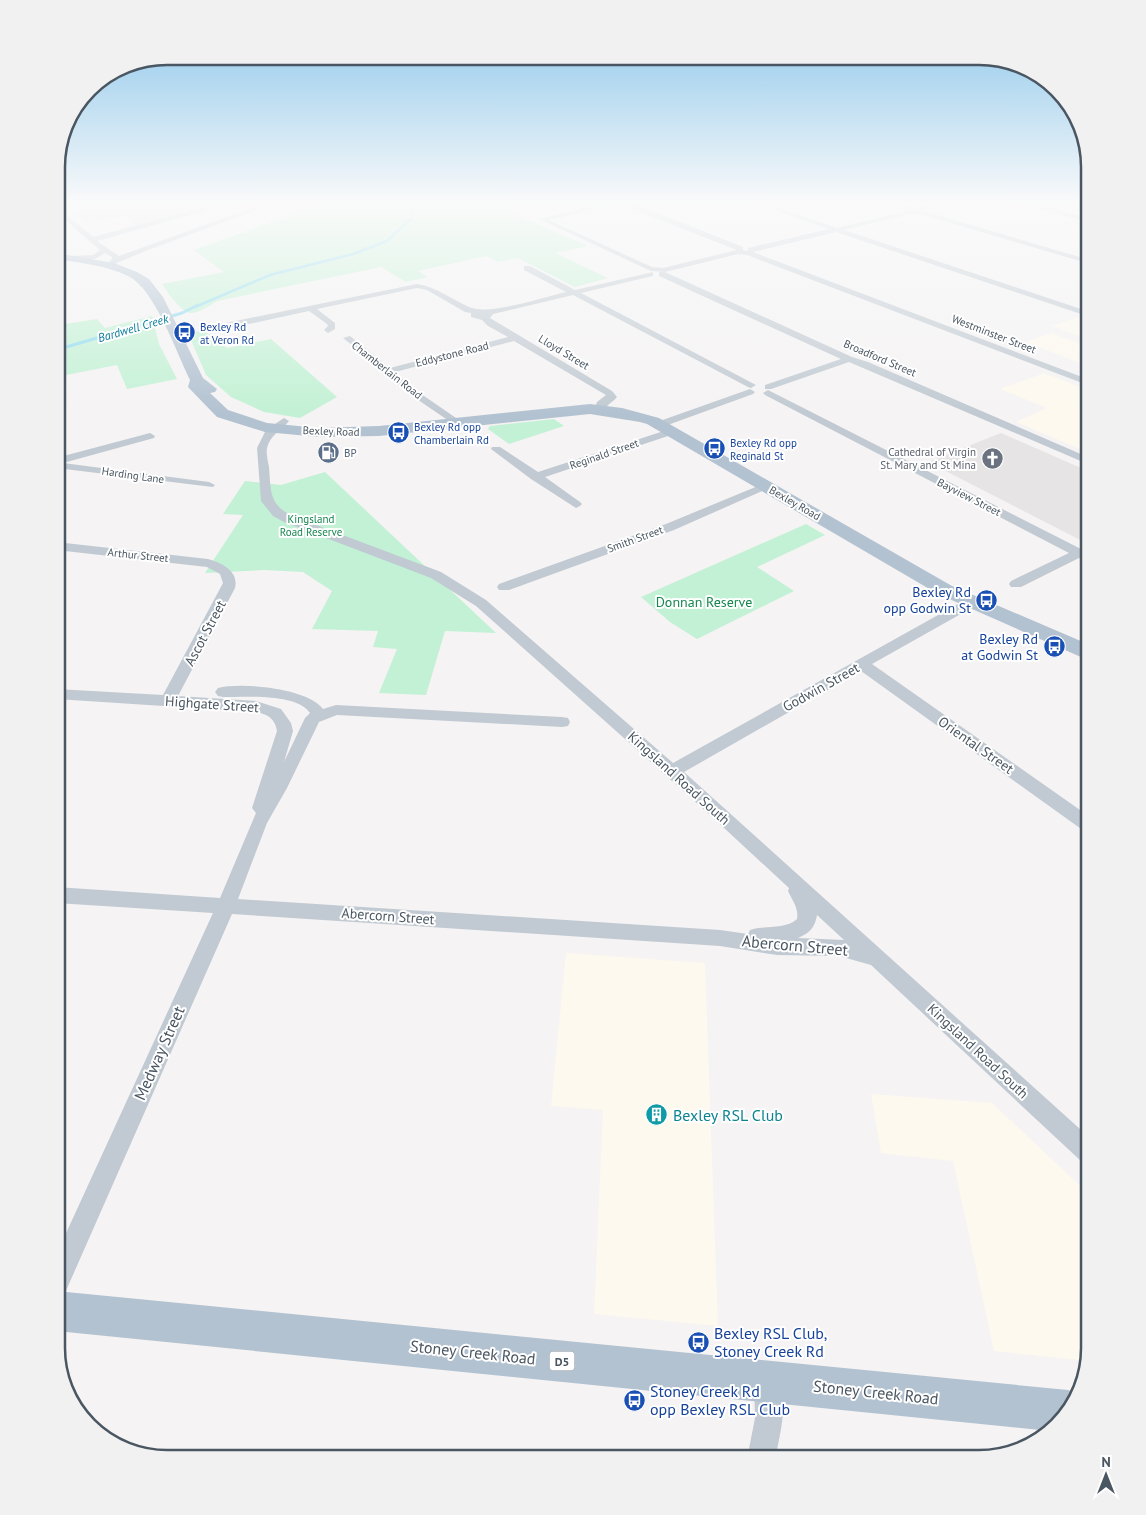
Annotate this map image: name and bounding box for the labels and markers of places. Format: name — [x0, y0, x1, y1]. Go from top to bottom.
place label: Bexley Rd at Veron Rd — [200, 320, 254, 347]
bus stop icon: Bexley Rd at Veron Rd — [172, 321, 196, 345]
place label: Bexley Rd opp Chamberlain Rd — [414, 420, 489, 447]
bus stop icon: Bexley Rd opp Chamberlain Rd — [386, 421, 410, 445]
place label: Bexley Rd opp Reginald St — [730, 436, 797, 463]
bus stop icon: Bexley Rd opp Reginald St — [702, 437, 726, 461]
fuel station icon: BP — [316, 441, 340, 465]
place label: Cathedral of Virgin St. Mary and St Mina — [880, 445, 976, 472]
place label: BP — [344, 446, 357, 460]
church icon: Cathedral of Virgin St. Mary and St Mina — [980, 446, 1004, 470]
place label: Bexley Rd opp Godwin St — [883, 583, 971, 617]
bus stop icon: Bexley Rd opp Godwin St — [975, 588, 999, 612]
place label: Bexley Rd at Godwin St — [961, 630, 1038, 664]
bus stop icon: Bexley Rd at Godwin St — [1042, 635, 1066, 659]
building icon: Bexley RSL Club — [645, 1103, 669, 1127]
place label: Bexley RSL Club — [673, 1105, 783, 1125]
place label: Bexley RSL Club, Stoney Creek Rd — [714, 1323, 827, 1361]
bus stop icon: Bexley RSL Club, Stoney Creek Rd — [686, 1330, 710, 1354]
place label: Stoney Creek Rd opp Bexley RSL Club — [650, 1381, 790, 1419]
bus stop icon: Stoney Creek Rd opp Bexley RSL Club — [622, 1388, 646, 1412]

